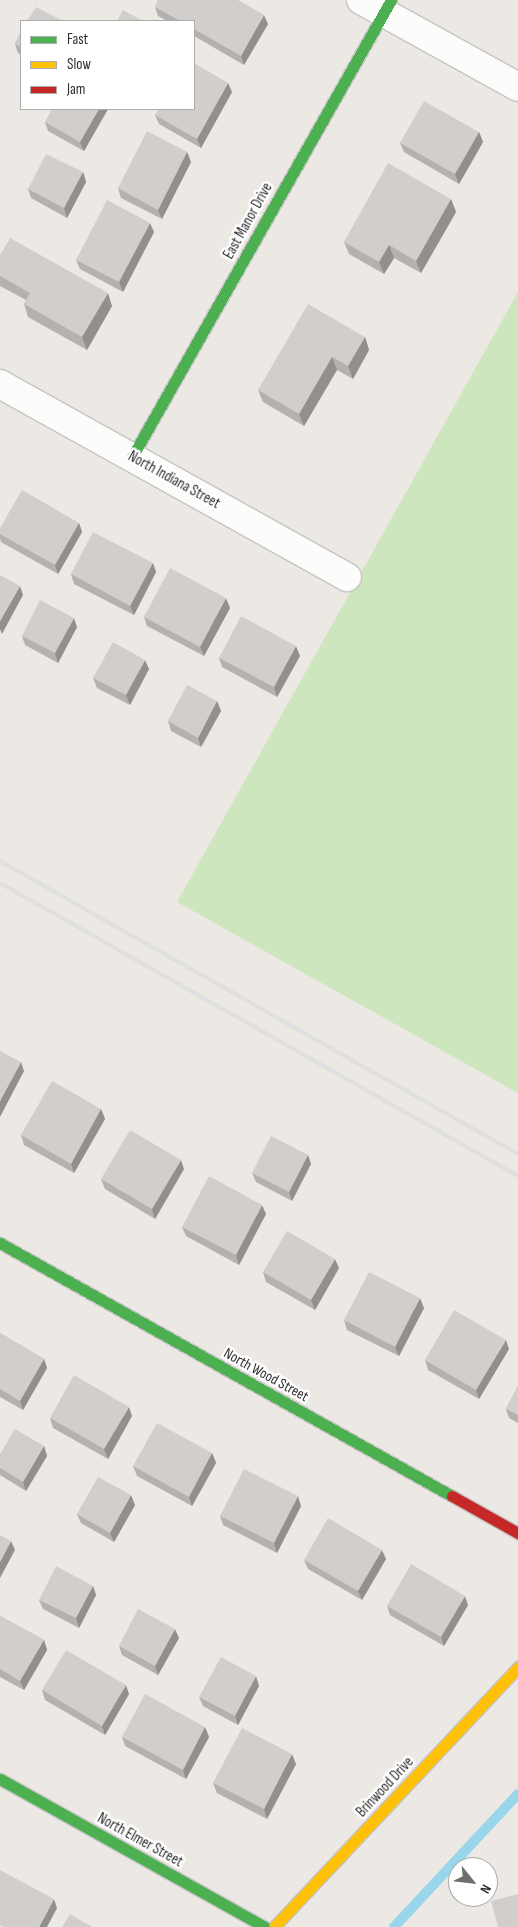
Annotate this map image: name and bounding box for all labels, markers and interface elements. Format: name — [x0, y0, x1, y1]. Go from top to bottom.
legend — [20, 20, 195, 110]
text: Fast — [67, 30, 88, 49]
text: Slow — [67, 55, 91, 74]
text: Jam — [67, 80, 85, 99]
street label: East Manor Drive — [220, 180, 276, 262]
street label: North Indiana Street — [125, 447, 223, 513]
street label: North Wood Street — [221, 1344, 311, 1406]
street label: Brinwood Drive — [353, 1753, 417, 1821]
street label: North Elmer Street — [94, 1809, 186, 1871]
north arrow — [448, 1857, 498, 1907]
text: N — [476, 1882, 495, 1896]

